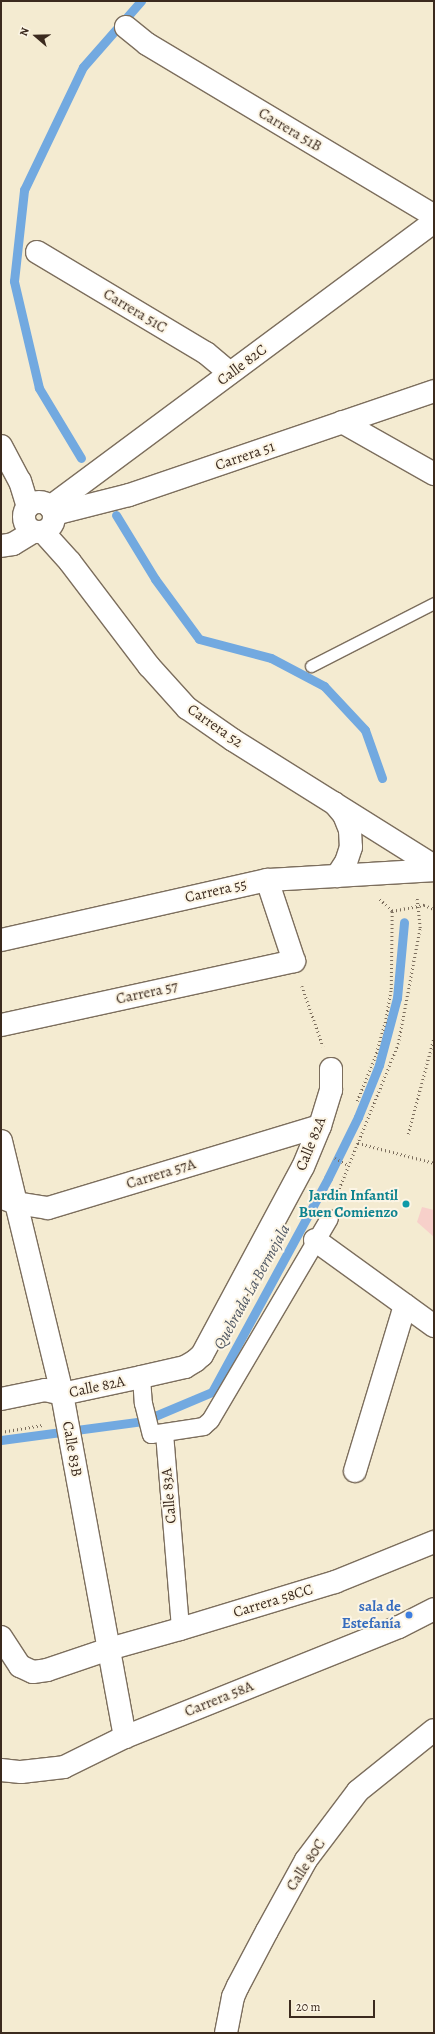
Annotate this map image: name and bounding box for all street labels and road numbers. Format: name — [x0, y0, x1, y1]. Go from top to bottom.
street label: Carrera 51B — [255, 104, 325, 156]
street label: Carrera 51C — [100, 285, 170, 337]
street label: Calle 82C — [214, 341, 270, 389]
street label: Carrera 51 — [213, 437, 277, 475]
street label: Carrera 52 — [184, 700, 246, 752]
street label: Carrera 55 — [183, 875, 249, 907]
street label: Carrera 57 — [114, 978, 180, 1008]
street label: Calle 82A — [292, 1114, 330, 1174]
street label: Carrera 57A — [124, 1155, 198, 1193]
street label: Calle 82A — [67, 1372, 127, 1402]
street label: Calle 83B — [58, 1420, 86, 1478]
street label: Calle 83A — [158, 1467, 180, 1525]
street label: Carrera 58CC — [231, 1580, 315, 1622]
street label: Carrera 58A — [182, 1677, 256, 1721]
street label: Calle 80C — [283, 1836, 329, 1894]

